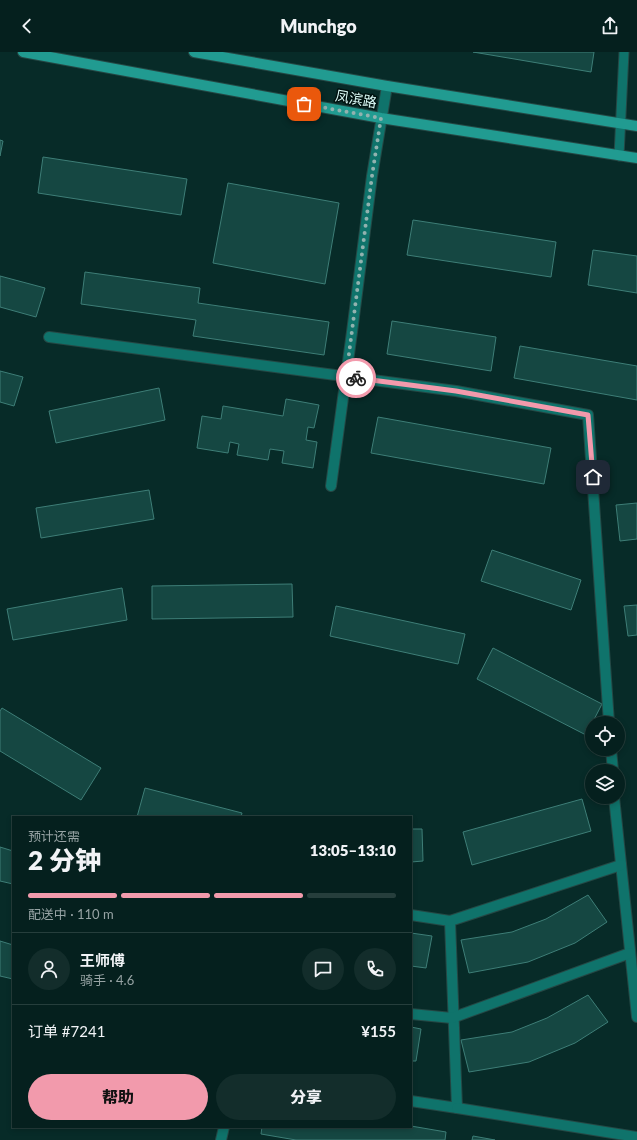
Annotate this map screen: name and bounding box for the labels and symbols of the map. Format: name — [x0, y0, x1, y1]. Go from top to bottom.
street label: 凤滨路 — [334, 86, 378, 111]
pin — [287, 87, 321, 121]
courier — [336, 358, 376, 398]
pin — [576, 460, 610, 494]

